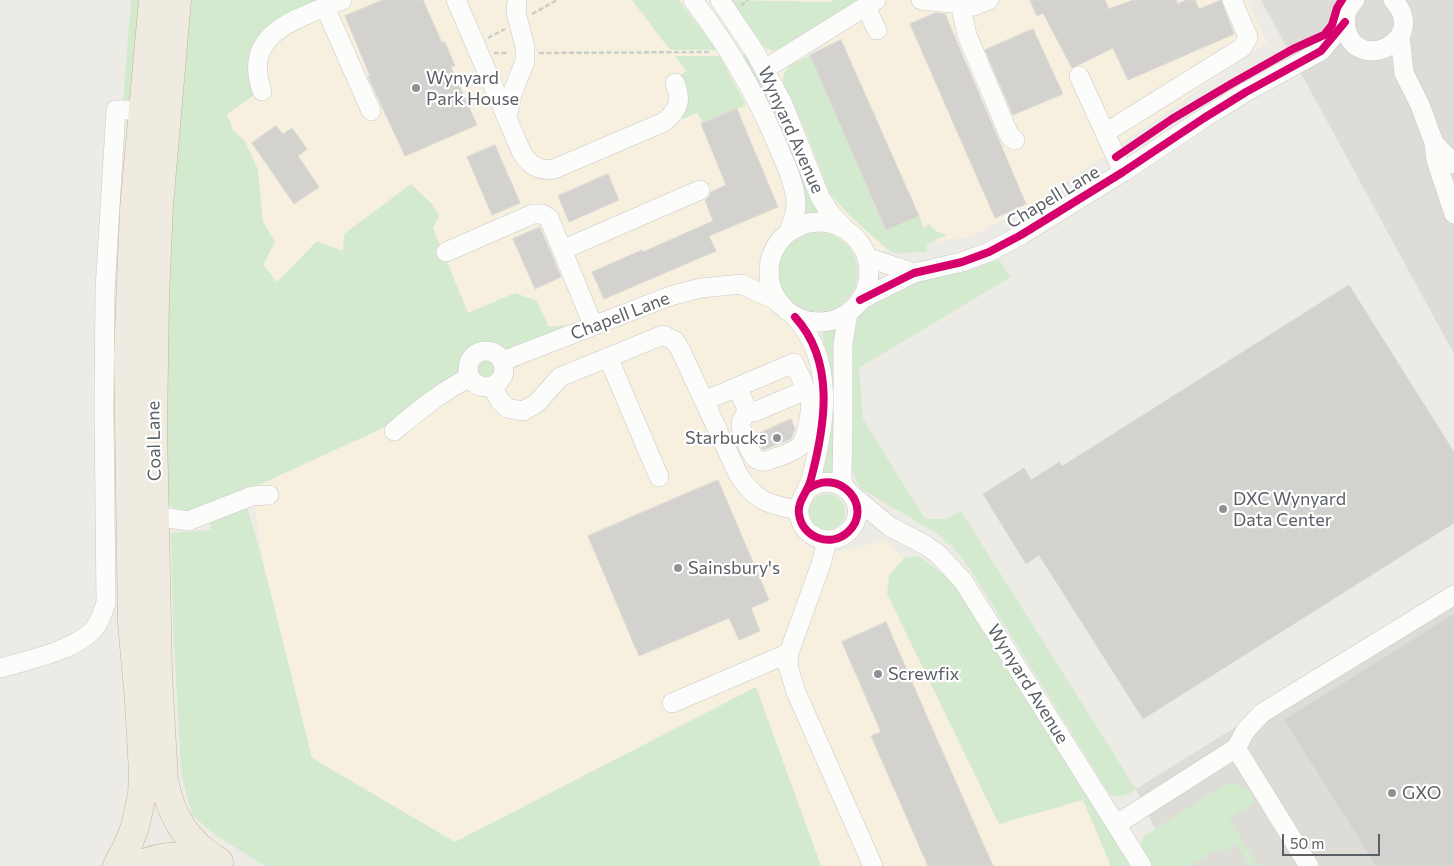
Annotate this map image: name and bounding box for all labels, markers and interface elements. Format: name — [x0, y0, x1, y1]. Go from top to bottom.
street label: Wynyard Avenue — [753, 63, 829, 197]
place label: Wynyard Park House — [426, 67, 519, 110]
marker: Wynyard Park House — [410, 82, 422, 94]
street label: Chapell Lane — [1003, 161, 1103, 233]
street label: Chapell Lane — [567, 287, 673, 345]
street label: Coal Lane — [143, 401, 165, 481]
place label: Starbucks — [685, 427, 767, 449]
marker: Starbucks — [771, 432, 783, 444]
place label: DXC Wynyard Data Center — [1233, 488, 1346, 530]
marker: DXC Wynyard Data Center — [1217, 503, 1229, 515]
place label: Sainsbury's — [688, 557, 780, 579]
marker: Sainsbury's — [672, 562, 684, 574]
street label: Wynyard Avenue — [983, 620, 1073, 748]
place label: Screwfix — [888, 663, 959, 685]
marker: Screwfix — [872, 668, 884, 680]
place label: GXO — [1402, 782, 1442, 804]
marker: GXO — [1386, 787, 1398, 799]
scale bar — [1284, 824, 1382, 856]
text: 50 m — [1290, 834, 1324, 852]

